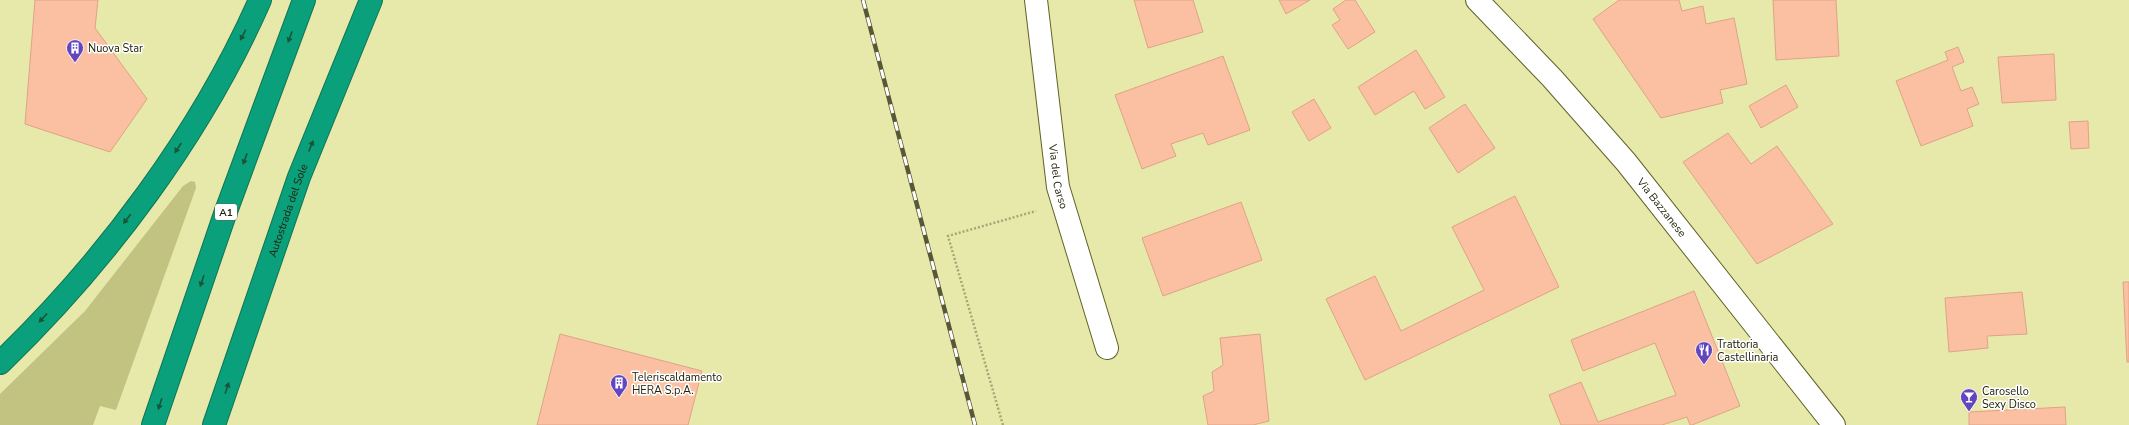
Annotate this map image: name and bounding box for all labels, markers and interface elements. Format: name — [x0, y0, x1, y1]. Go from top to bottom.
one-way arrow — [239, 29, 246, 41]
one-way arrow — [287, 31, 293, 43]
building icon: Nuova Star — [65, 38, 85, 63]
place label: Nuova Star — [88, 41, 143, 56]
one-way arrow — [308, 140, 314, 152]
street label: Via del Carso — [1045, 142, 1071, 211]
one-way arrow — [174, 143, 182, 153]
one-way arrow — [242, 153, 248, 165]
street label: Autostrada del Sole — [265, 161, 312, 259]
street label: Via Bazzanese — [1633, 174, 1690, 240]
road number: A1 — [215, 204, 237, 220]
one-way arrow — [123, 214, 131, 224]
one-way arrow — [199, 275, 205, 287]
one-way arrow — [39, 313, 48, 323]
place label: Trattoria Castellinaria — [1717, 337, 1779, 365]
restaurant icon: Trattoria Castellinaria — [1694, 340, 1714, 365]
place label: Teleriscaldamento HERA S.p.A. — [632, 370, 722, 398]
building icon: Teleriscaldamento HERA S.p.A. — [609, 373, 629, 398]
one-way arrow — [224, 382, 230, 394]
place label: Carosello Sexy Disco — [1982, 384, 2036, 412]
bar icon: Carosello Sexy Disco — [1959, 387, 1979, 412]
one-way arrow — [157, 399, 163, 411]

